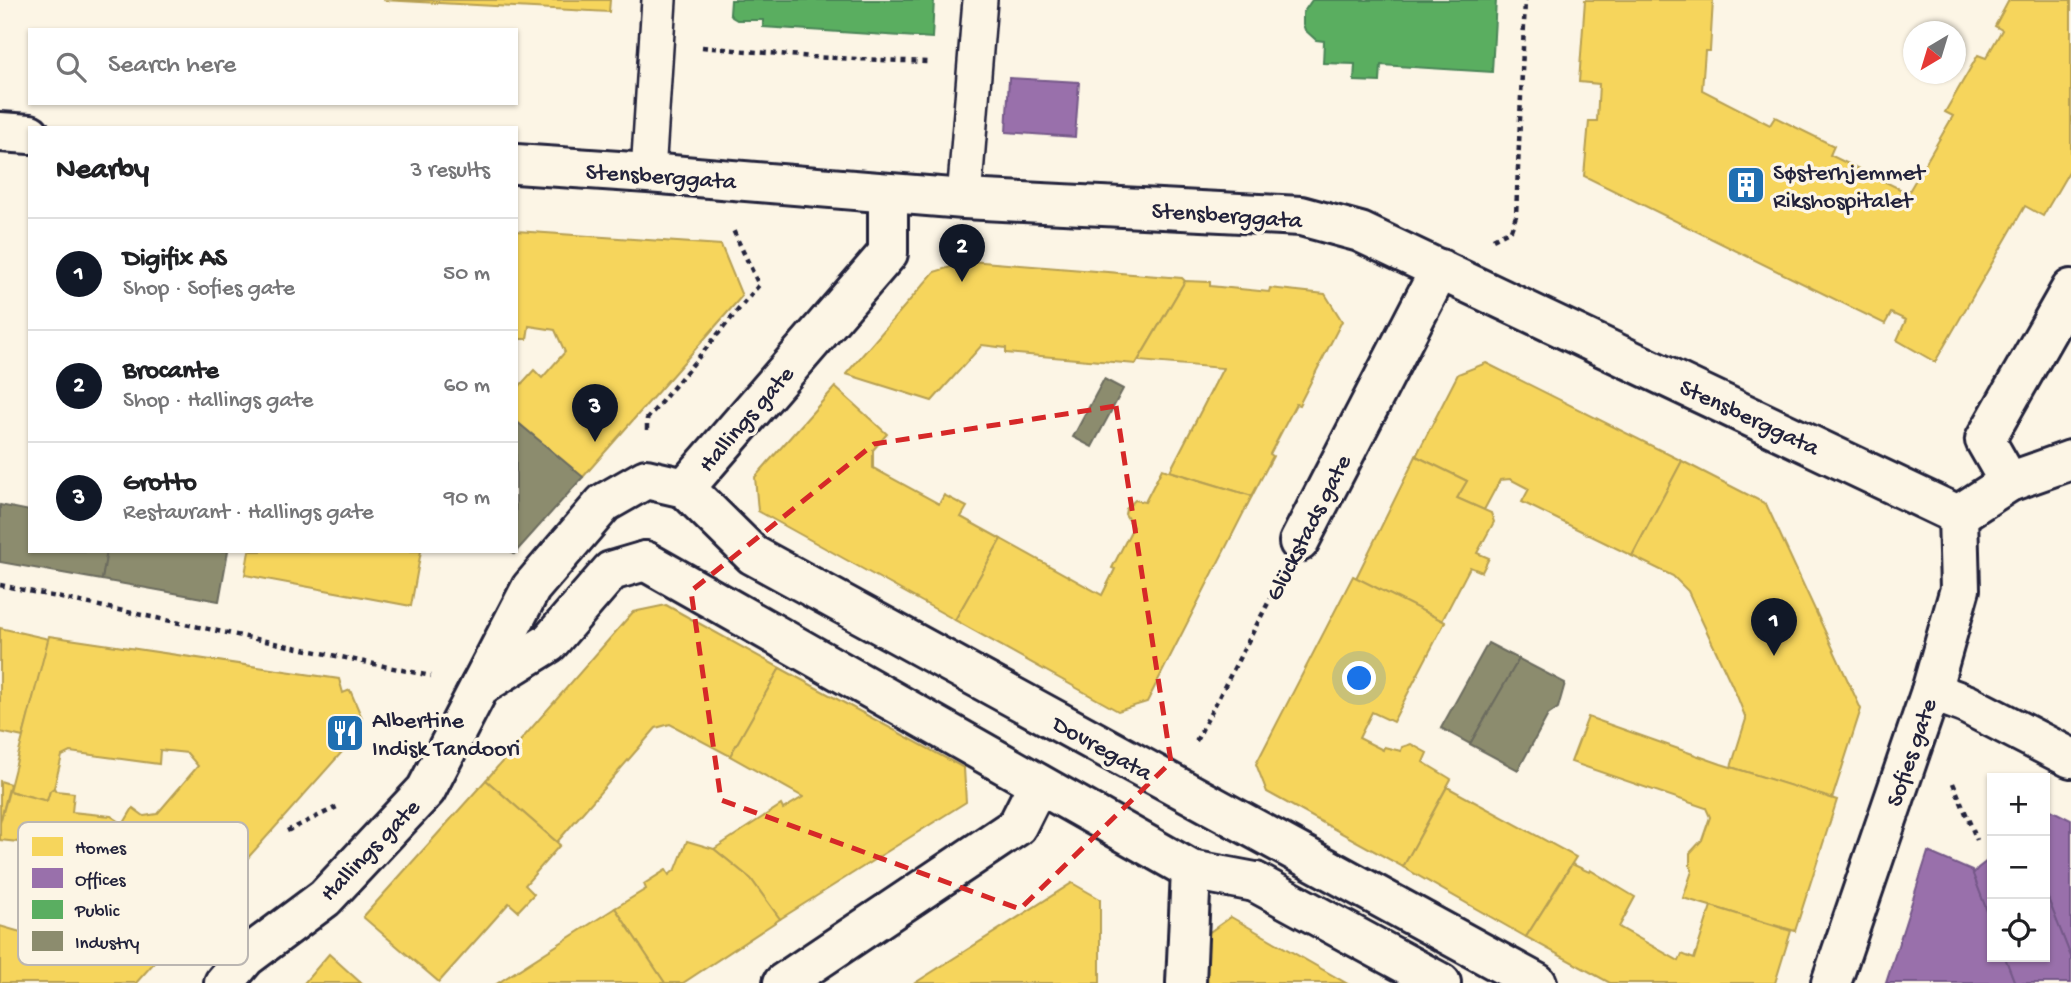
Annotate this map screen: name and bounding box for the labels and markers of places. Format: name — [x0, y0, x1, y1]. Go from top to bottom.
place label: Søsterhjemmet Rikshospitalet — [1773, 160, 1927, 217]
building icon: Søsterhjemmet Rikshospitalet — [1725, 164, 1767, 206]
pin: 2 — [939, 224, 985, 282]
pin: 3 — [572, 384, 618, 442]
pin: 1 — [1751, 598, 1797, 656]
place label: Albertine Indisk Tandoori — [372, 708, 520, 765]
restaurant icon: Albertine Indisk Tandoori — [324, 712, 366, 754]

